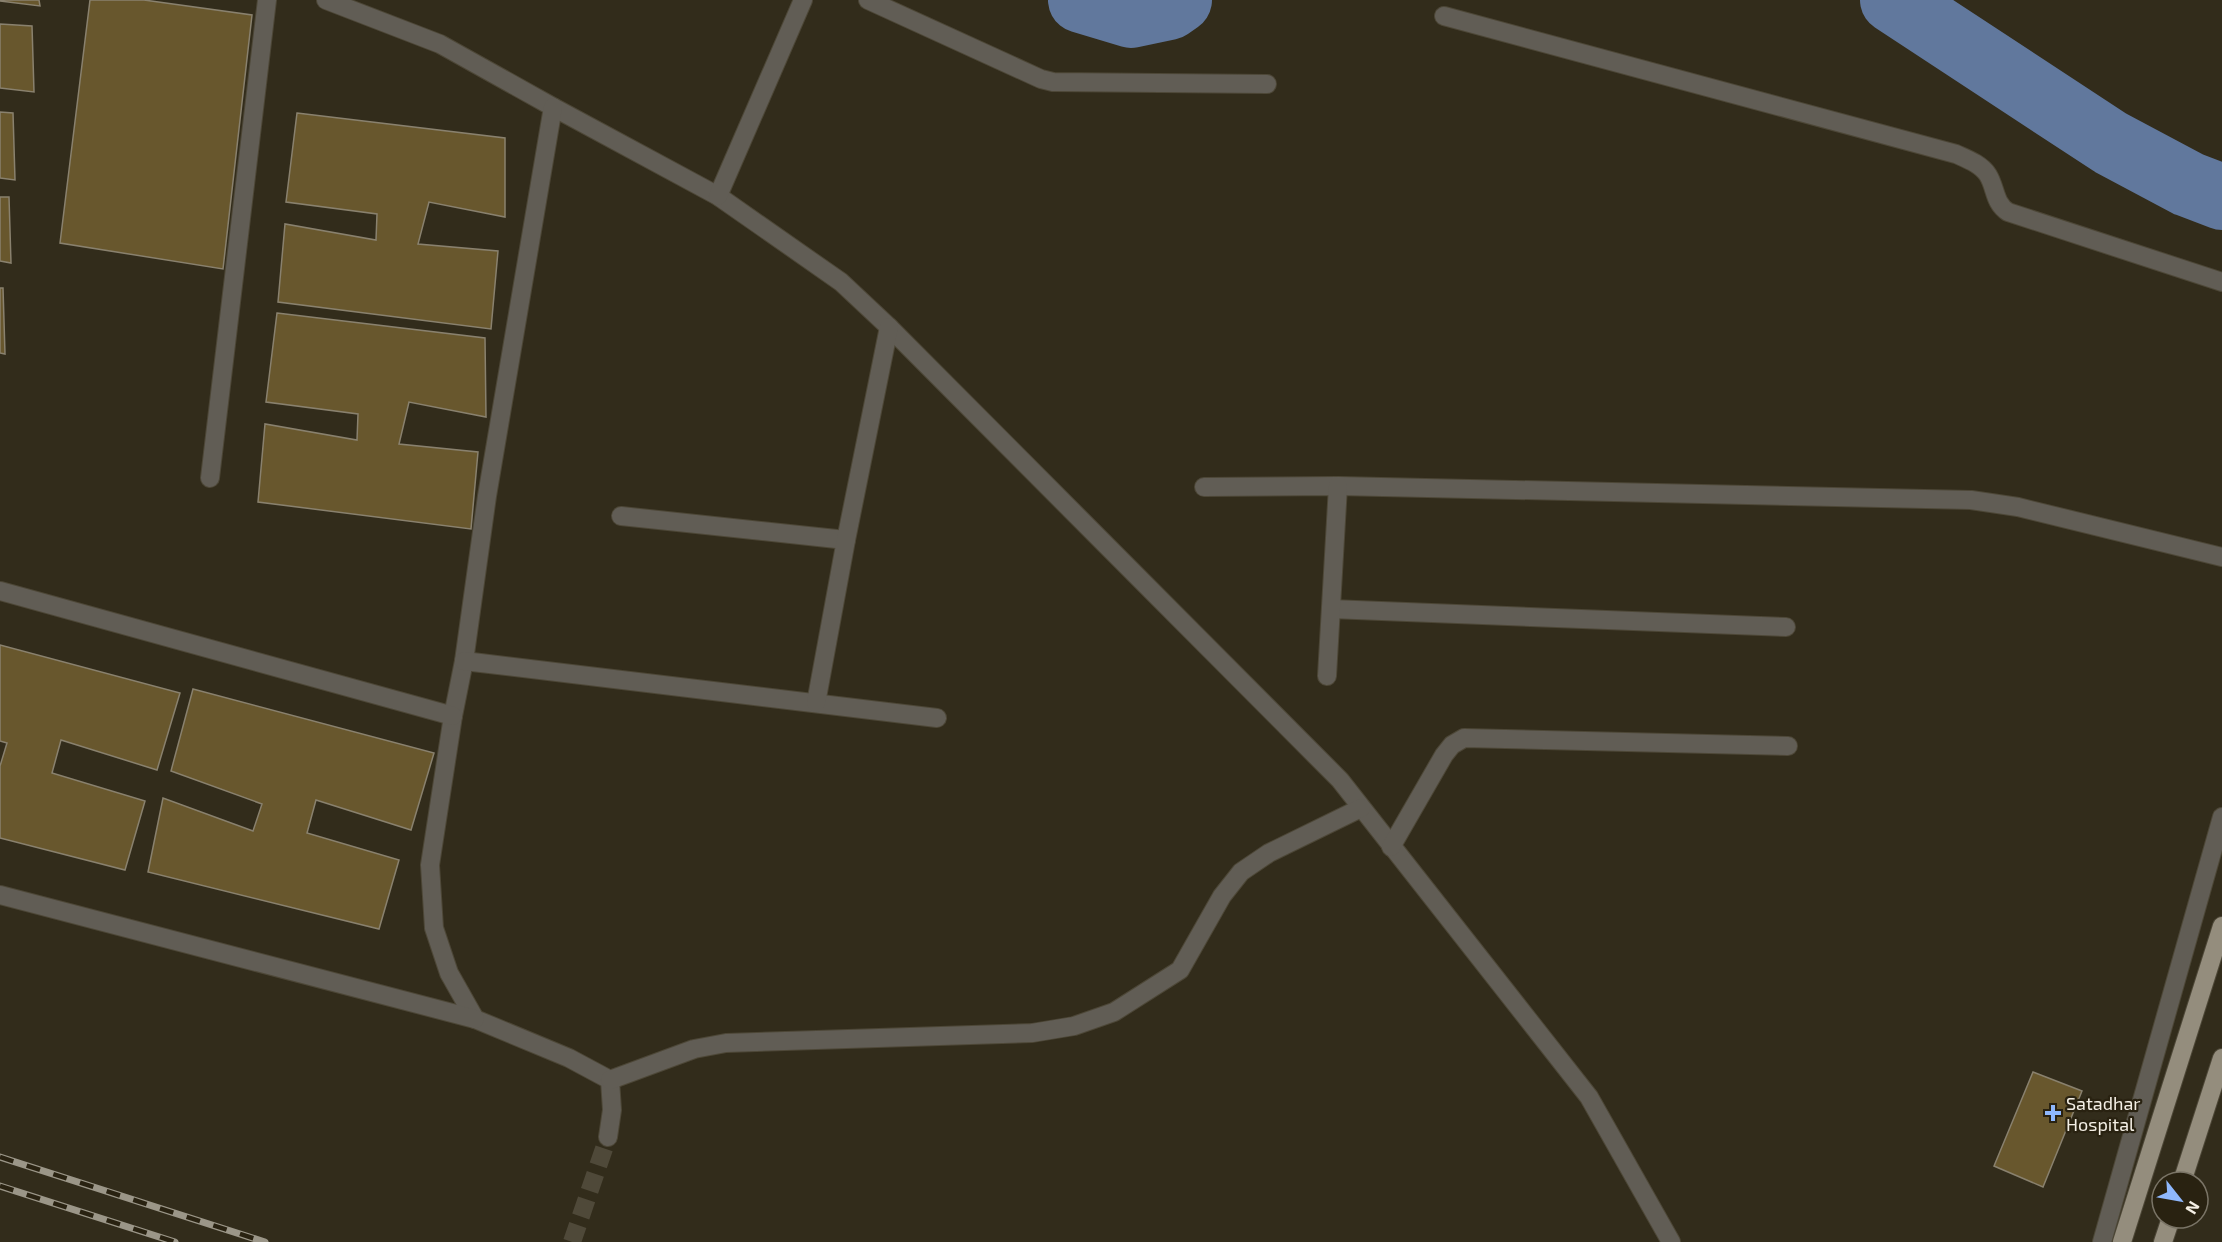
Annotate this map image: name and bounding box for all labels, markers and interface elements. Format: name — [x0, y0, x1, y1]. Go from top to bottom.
place label: Satadhar Hospital — [2066, 1092, 2141, 1135]
marker: Satadhar Hospital — [2044, 1104, 2062, 1122]
north arrow — [2150, 1170, 2210, 1230]
text: N — [2182, 1198, 2204, 1218]

